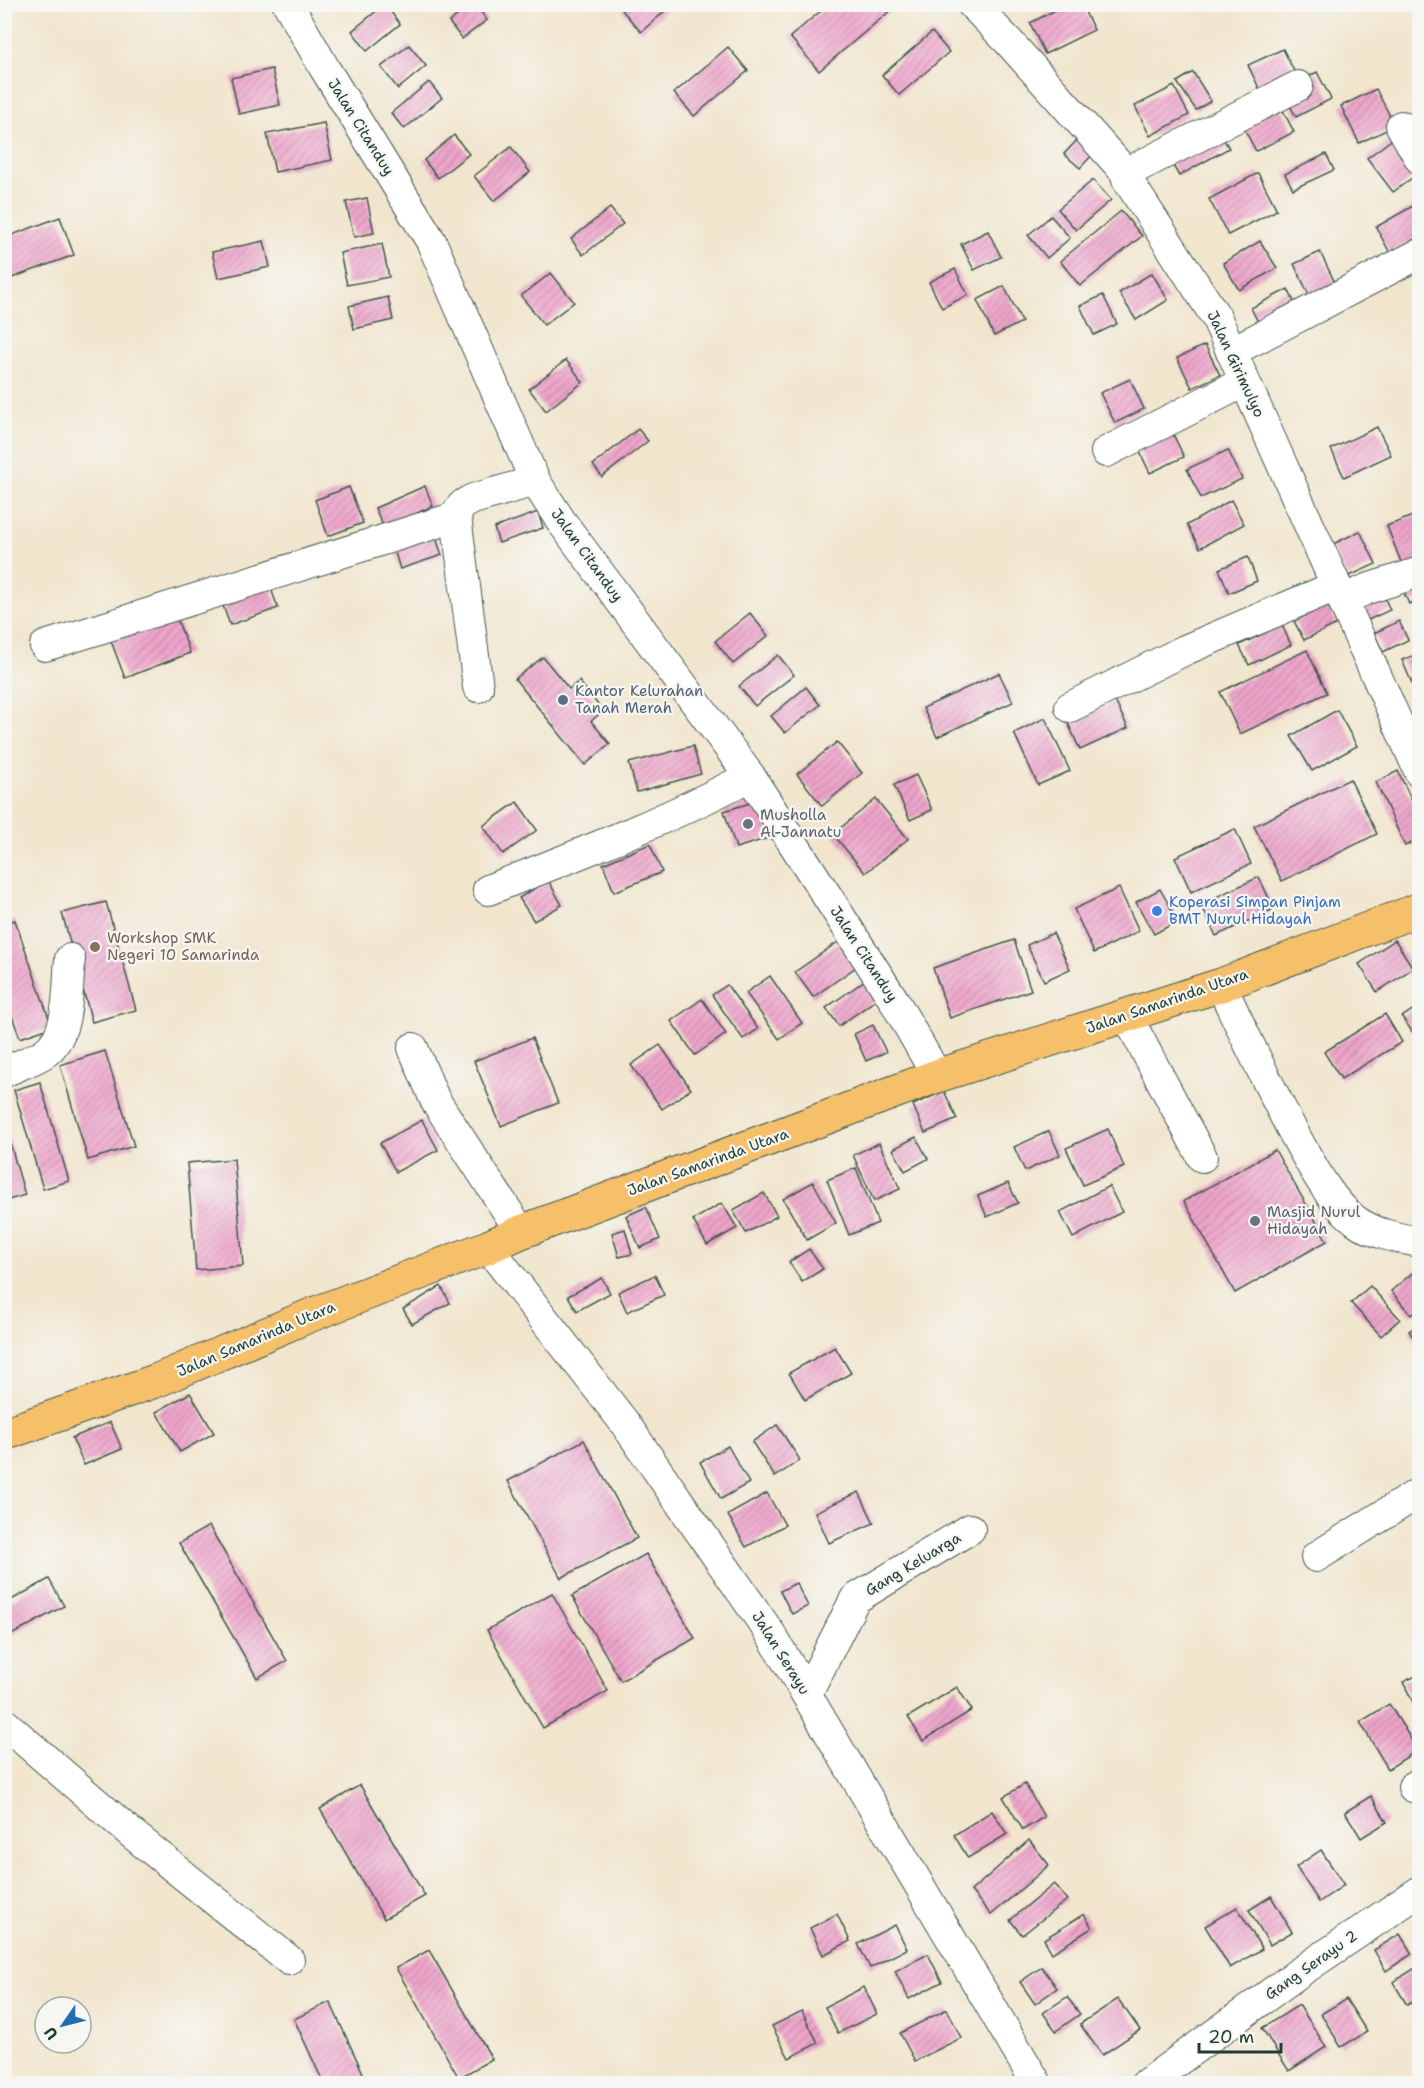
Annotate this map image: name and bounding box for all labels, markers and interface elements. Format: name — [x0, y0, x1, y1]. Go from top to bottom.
street label: Jalan Citanduy — [323, 75, 399, 179]
street label: Jalan Girimulyo — [1203, 307, 1269, 421]
street label: Jalan Citanduy — [546, 504, 628, 606]
place label: Kantor Kelurahan Tanah Merah — [575, 681, 703, 718]
marker: Kantor Kelurahan Tanah Merah — [556, 693, 570, 707]
place label: Musholla Al-Jannatu — [760, 805, 841, 842]
marker: Musholla Al-Jannatu — [741, 817, 755, 831]
place label: Koperasi Simpan Pinjam BMT Nurul Hidayah — [1169, 892, 1341, 929]
street label: Jalan Citanduy — [825, 902, 903, 1006]
marker: Koperasi Simpan Pinjam BMT Nurul Hidayah — [1150, 904, 1164, 918]
place label: Workshop SMK Negeri 10 Samarinda — [107, 928, 260, 965]
marker: Workshop SMK Negeri 10 Samarinda — [88, 940, 102, 954]
street label: Jalan Samarinda Utara — [1083, 964, 1251, 1038]
street label: Jalan Samarinda Utara — [625, 1123, 792, 1200]
place label: Masjid Nurul Hidayah — [1267, 1202, 1361, 1239]
marker: Masjid Nurul Hidayah — [1248, 1214, 1262, 1228]
street label: Jalan Samarinda Utara — [174, 1296, 339, 1381]
street label: Gang Keluarga — [861, 1527, 965, 1600]
street label: Jalan Serayu — [747, 1607, 815, 1699]
street label: Gang Serayu 2 — [1261, 1926, 1361, 2004]
north arrow — [33, 1995, 93, 2055]
scale bar — [1199, 2016, 1282, 2054]
text: U — [39, 2023, 63, 2044]
text: 20 m — [1208, 2025, 1254, 2049]

